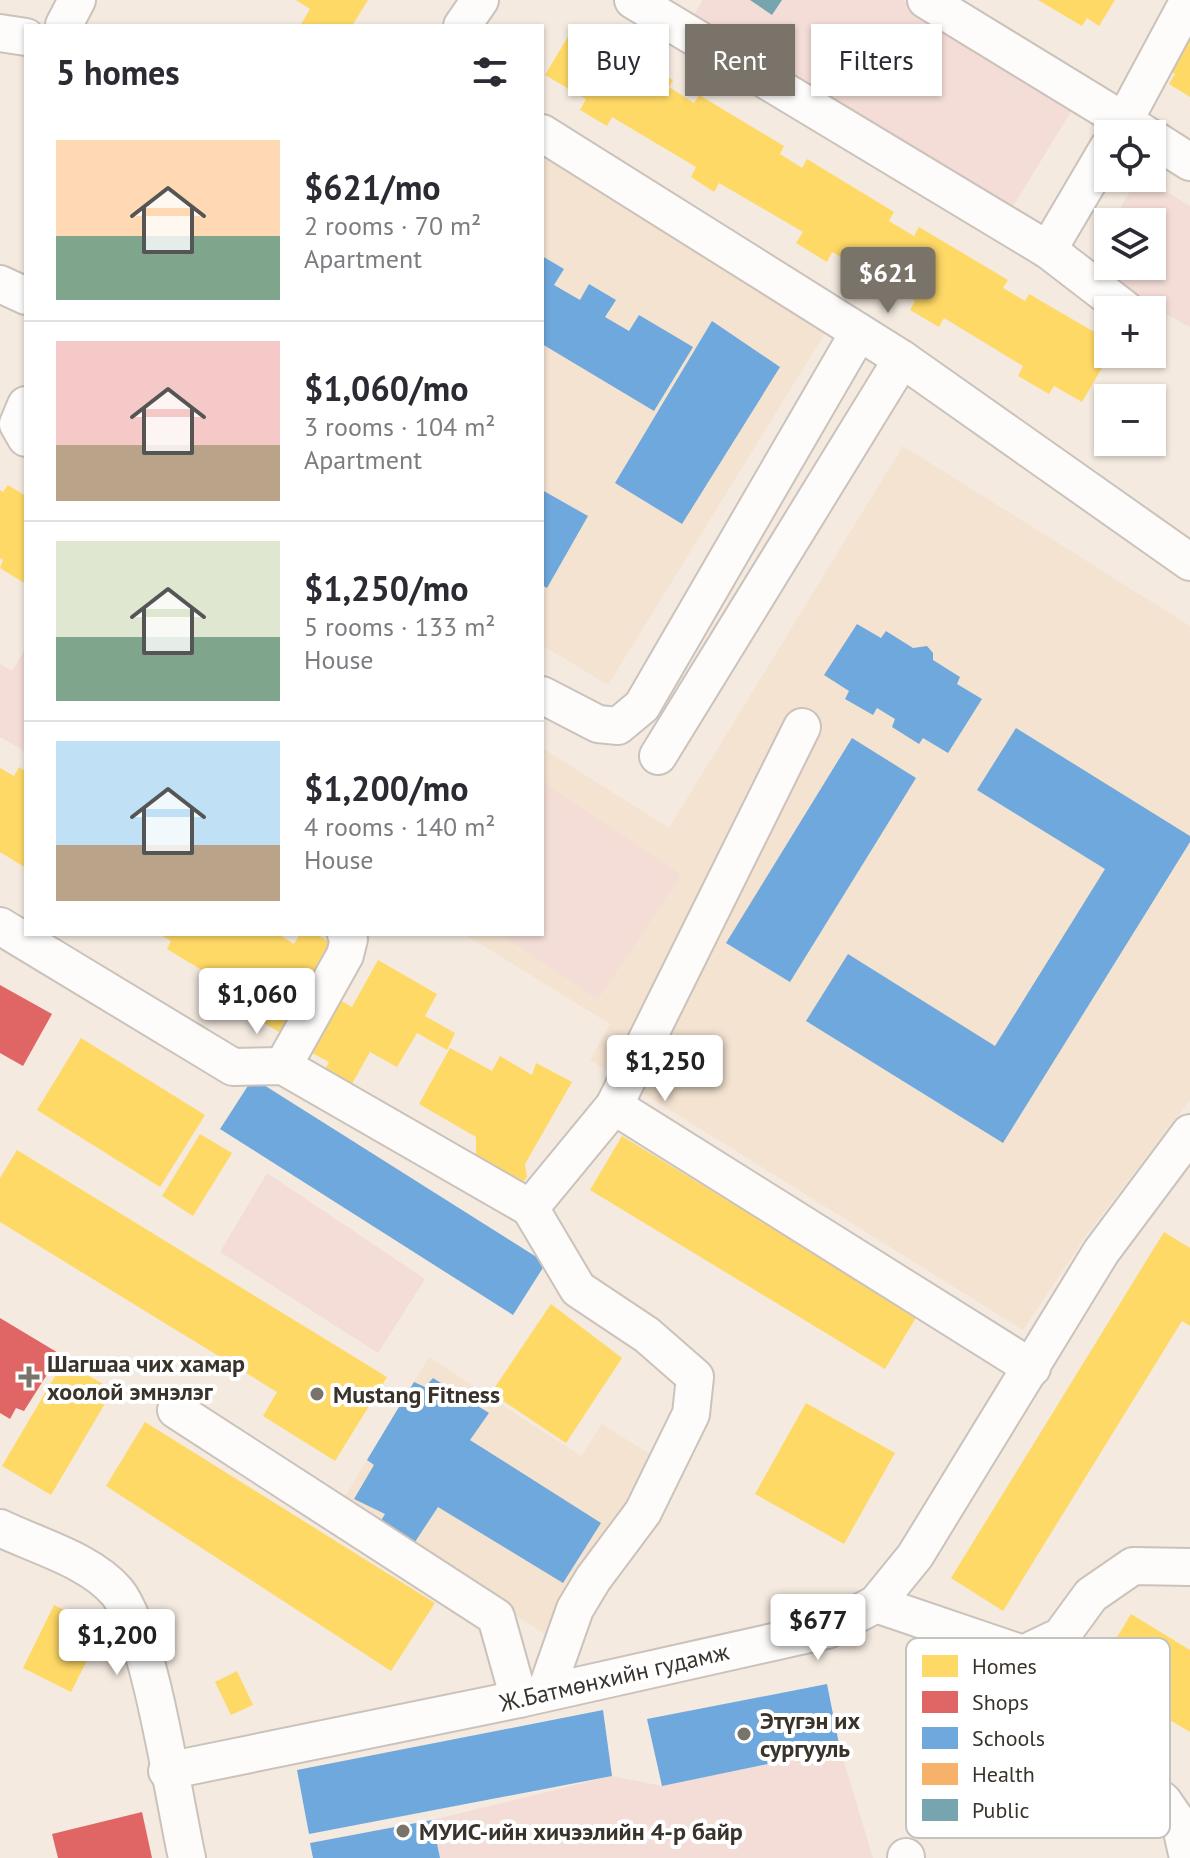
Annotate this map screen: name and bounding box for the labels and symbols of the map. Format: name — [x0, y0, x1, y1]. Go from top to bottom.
pin: $621 — [841, 247, 935, 315]
pin: $1,060 — [192, 968, 322, 1036]
pin: $1,250 — [600, 1035, 730, 1103]
place label: Шагшаа чих хамар хоолой эмнэлэг — [47, 1348, 245, 1407]
marker: Шагшаа чих хамар хоолой эмнэлэг — [18, 1366, 40, 1388]
place label: Mustang Fitness — [333, 1379, 500, 1410]
marker: Mustang Fitness — [308, 1385, 326, 1403]
pin: $677 — [771, 1594, 865, 1662]
pin: $1,200 — [52, 1609, 182, 1677]
street label: Ж.Батмөнхийн гудамж — [495, 1636, 732, 1719]
legend — [906, 1638, 1170, 1838]
text: Homes — [972, 1652, 1037, 1680]
text: Shops — [972, 1688, 1029, 1716]
place label: Этүгэн их сургууль — [760, 1705, 860, 1764]
text: Schools — [972, 1724, 1045, 1752]
marker: Этүгэн их сургууль — [735, 1725, 753, 1743]
text: Health — [972, 1760, 1035, 1788]
text: Public — [972, 1796, 1030, 1824]
place label: МУИС-ийн хичээлийн 4-р байр — [419, 1816, 743, 1847]
marker: МУИС-ийн хичээлийн 4-р байр — [394, 1822, 412, 1840]

